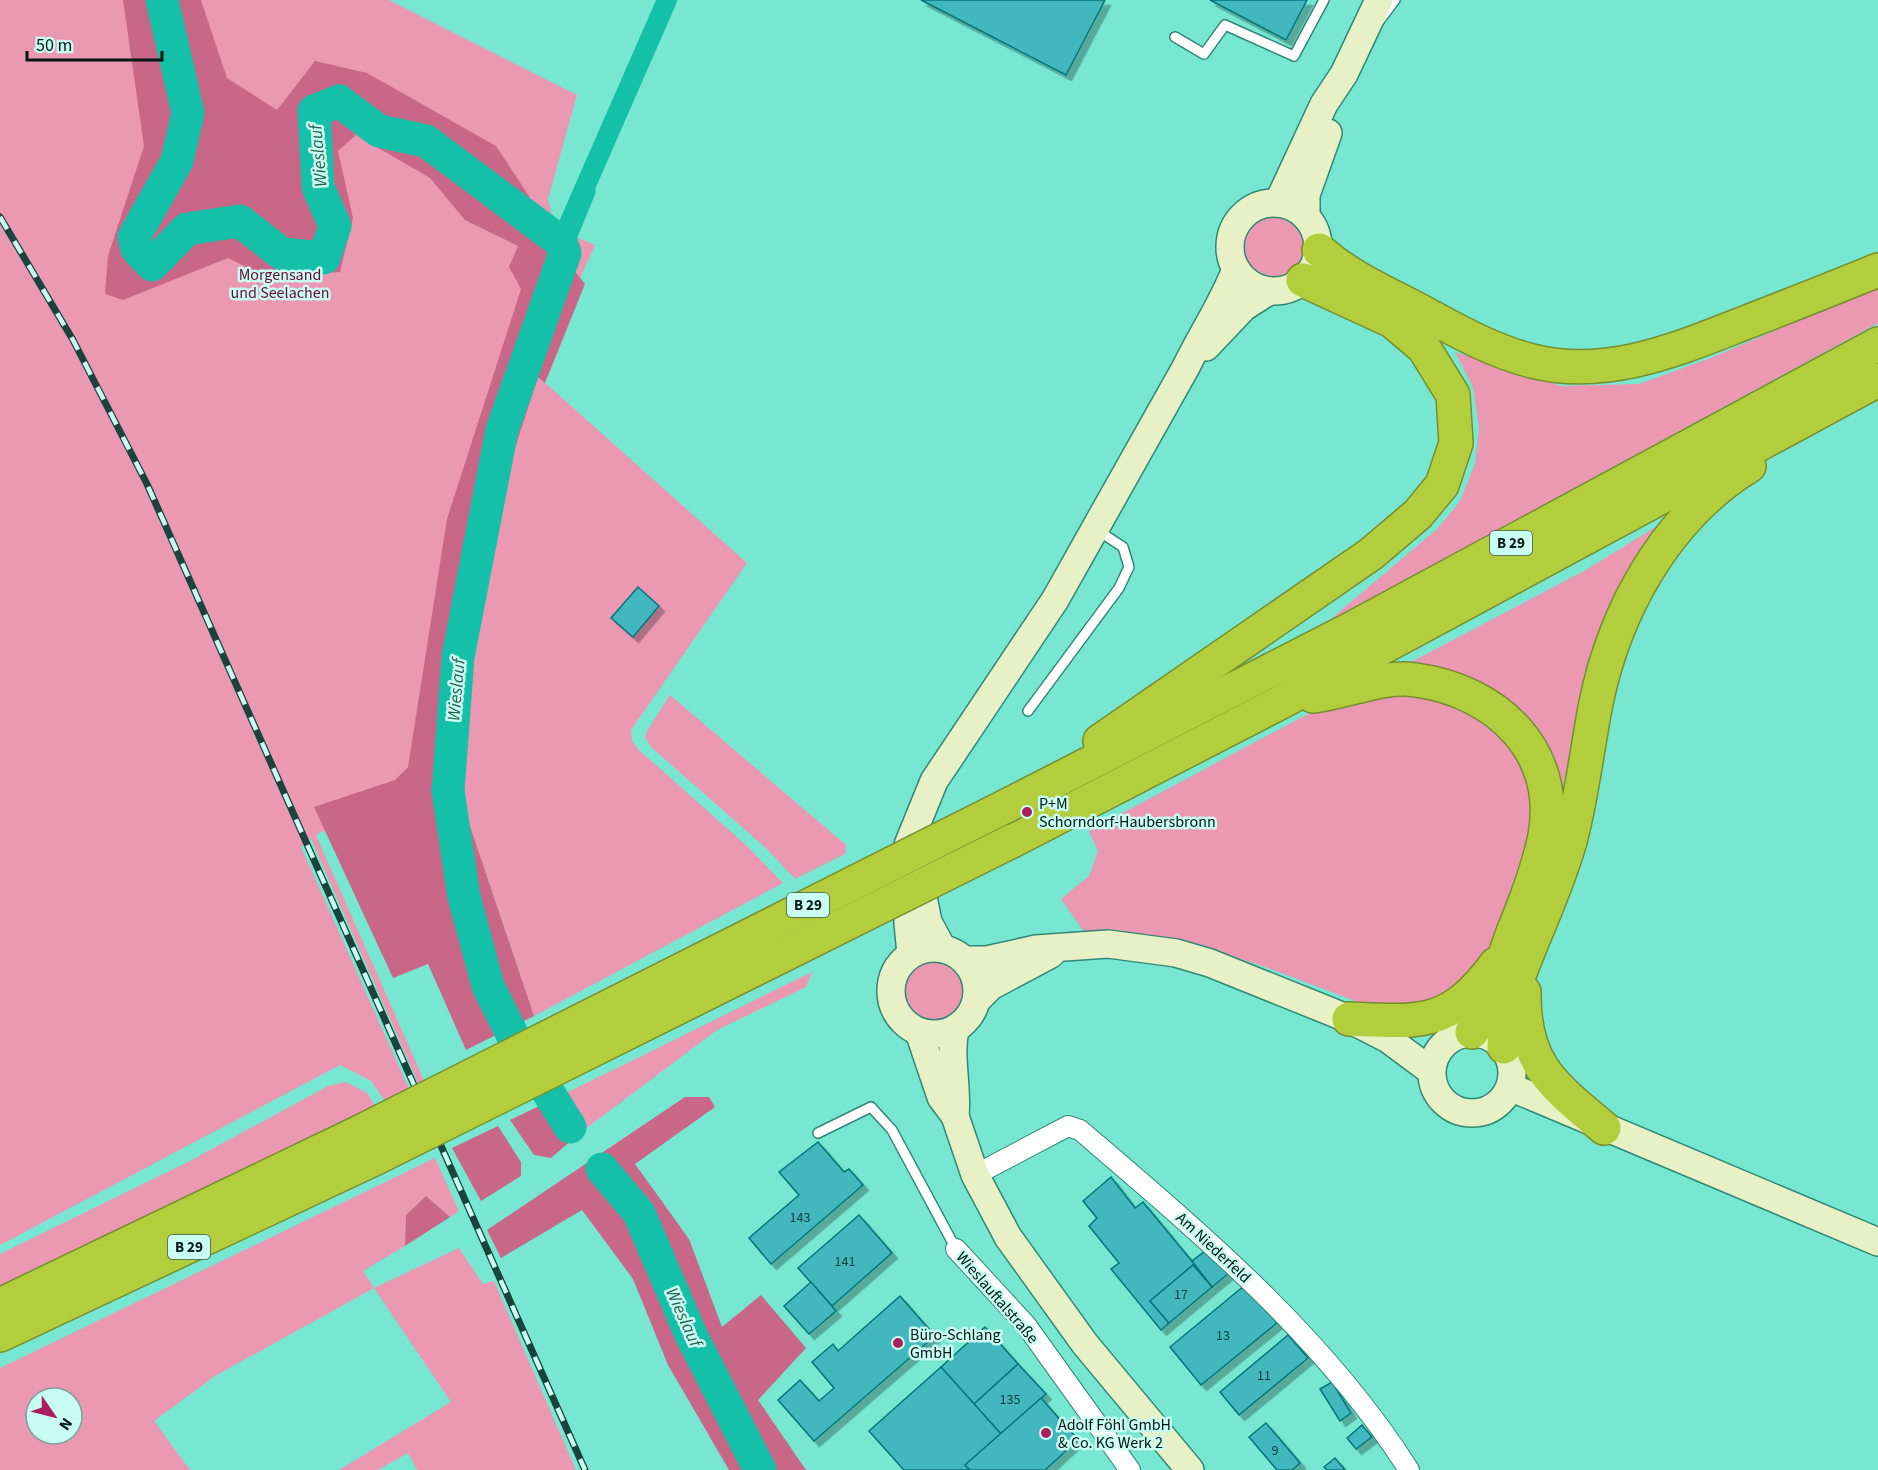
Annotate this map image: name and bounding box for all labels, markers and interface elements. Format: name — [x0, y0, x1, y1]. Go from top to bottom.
scale bar — [27, 24, 162, 62]
text: 50 m — [36, 33, 72, 58]
water label: Wieslauf — [303, 121, 334, 188]
park label: Morgensand und Seelachen — [231, 264, 329, 304]
road number: B 29 — [1490, 531, 1532, 555]
water label: Wieslauf — [441, 655, 472, 722]
place label: P+M Schorndorf-Haubersbronn — [1039, 793, 1216, 833]
marker: P+M Schorndorf-Haubersbronn — [1020, 805, 1034, 819]
road number: B 29 — [787, 893, 829, 917]
street label: Am Niederfeld — [1171, 1207, 1256, 1288]
house number: 143 — [790, 1208, 810, 1228]
road number: B 29 — [168, 1235, 210, 1259]
street label: Wieslauftalstraße — [951, 1247, 1043, 1348]
house number: 141 — [835, 1252, 855, 1272]
water label: Wieslauf — [659, 1284, 709, 1353]
house number: 17 — [1174, 1285, 1188, 1305]
place label: Büro-Schlang GmbH — [910, 1324, 1000, 1364]
house number: 13 — [1216, 1326, 1230, 1346]
marker: Büro-Schlang GmbH — [891, 1336, 905, 1350]
house number: 11 — [1257, 1366, 1271, 1386]
north arrow — [24, 1386, 84, 1446]
house number: 135 — [1000, 1390, 1020, 1410]
text: N — [53, 1413, 78, 1435]
place label: Adolf Föhl GmbH & Co. KG Werk 2 — [1058, 1414, 1171, 1454]
marker: Adolf Föhl GmbH & Co. KG Werk 2 — [1039, 1426, 1053, 1440]
house number: 9 — [1272, 1441, 1279, 1461]

